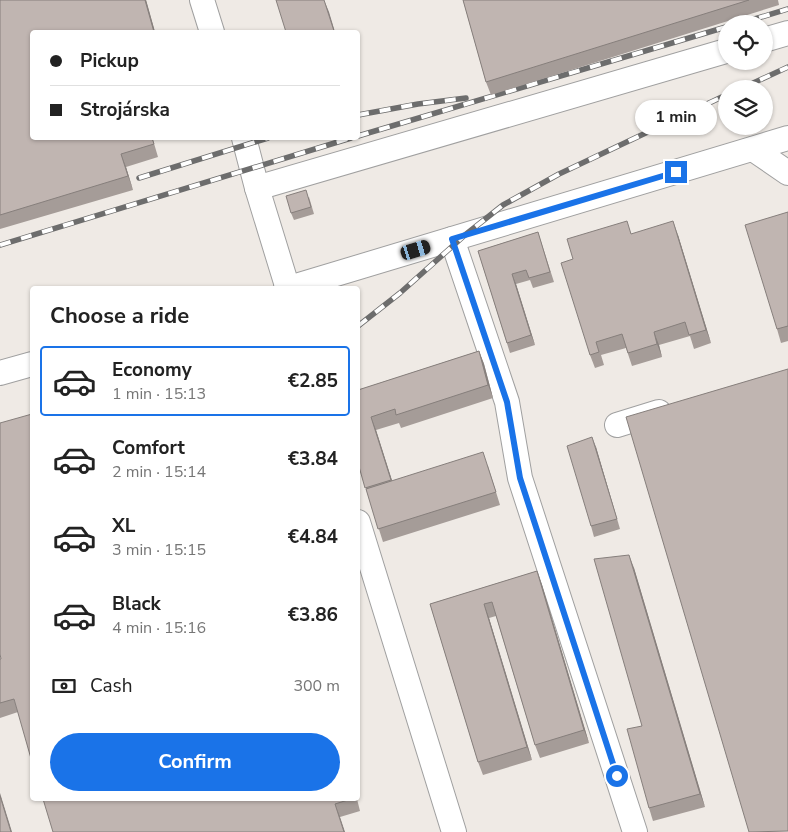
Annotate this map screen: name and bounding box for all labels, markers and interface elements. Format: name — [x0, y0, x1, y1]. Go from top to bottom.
map controls — [718, 15, 773, 135]
button: locate — [718, 15, 773, 70]
text: Pickup — [80, 48, 139, 74]
button: layers — [718, 80, 773, 135]
text: Strojárska — [80, 97, 170, 123]
callout: 1 min — [635, 100, 717, 134]
text: 1 min — [655, 106, 697, 128]
route end — [665, 161, 687, 183]
car — [399, 238, 432, 262]
text: Choose a ride — [50, 301, 189, 331]
text: Economy — [112, 357, 192, 383]
icon: car — [52, 359, 97, 404]
text: €2.85 — [288, 368, 338, 394]
text: 1 min · 15:13 — [112, 383, 206, 405]
text: Comfort — [112, 435, 185, 461]
icon: car — [52, 437, 97, 482]
text: €3.84 — [288, 446, 338, 472]
text: 2 min · 15:14 — [112, 461, 206, 483]
text: XL — [112, 513, 135, 539]
icon: car — [52, 515, 97, 560]
text: €4.84 — [288, 524, 338, 550]
text: 3 min · 15:15 — [112, 539, 206, 561]
text: Black — [112, 591, 161, 617]
icon: car — [52, 593, 97, 638]
text: €3.86 — [288, 602, 338, 628]
text: 4 min · 15:16 — [112, 617, 206, 639]
icon: cash — [50, 672, 78, 700]
text: Cash — [90, 673, 132, 699]
text: 300 m — [293, 675, 340, 697]
button: Confirm — [50, 733, 340, 791]
route start — [606, 765, 628, 787]

